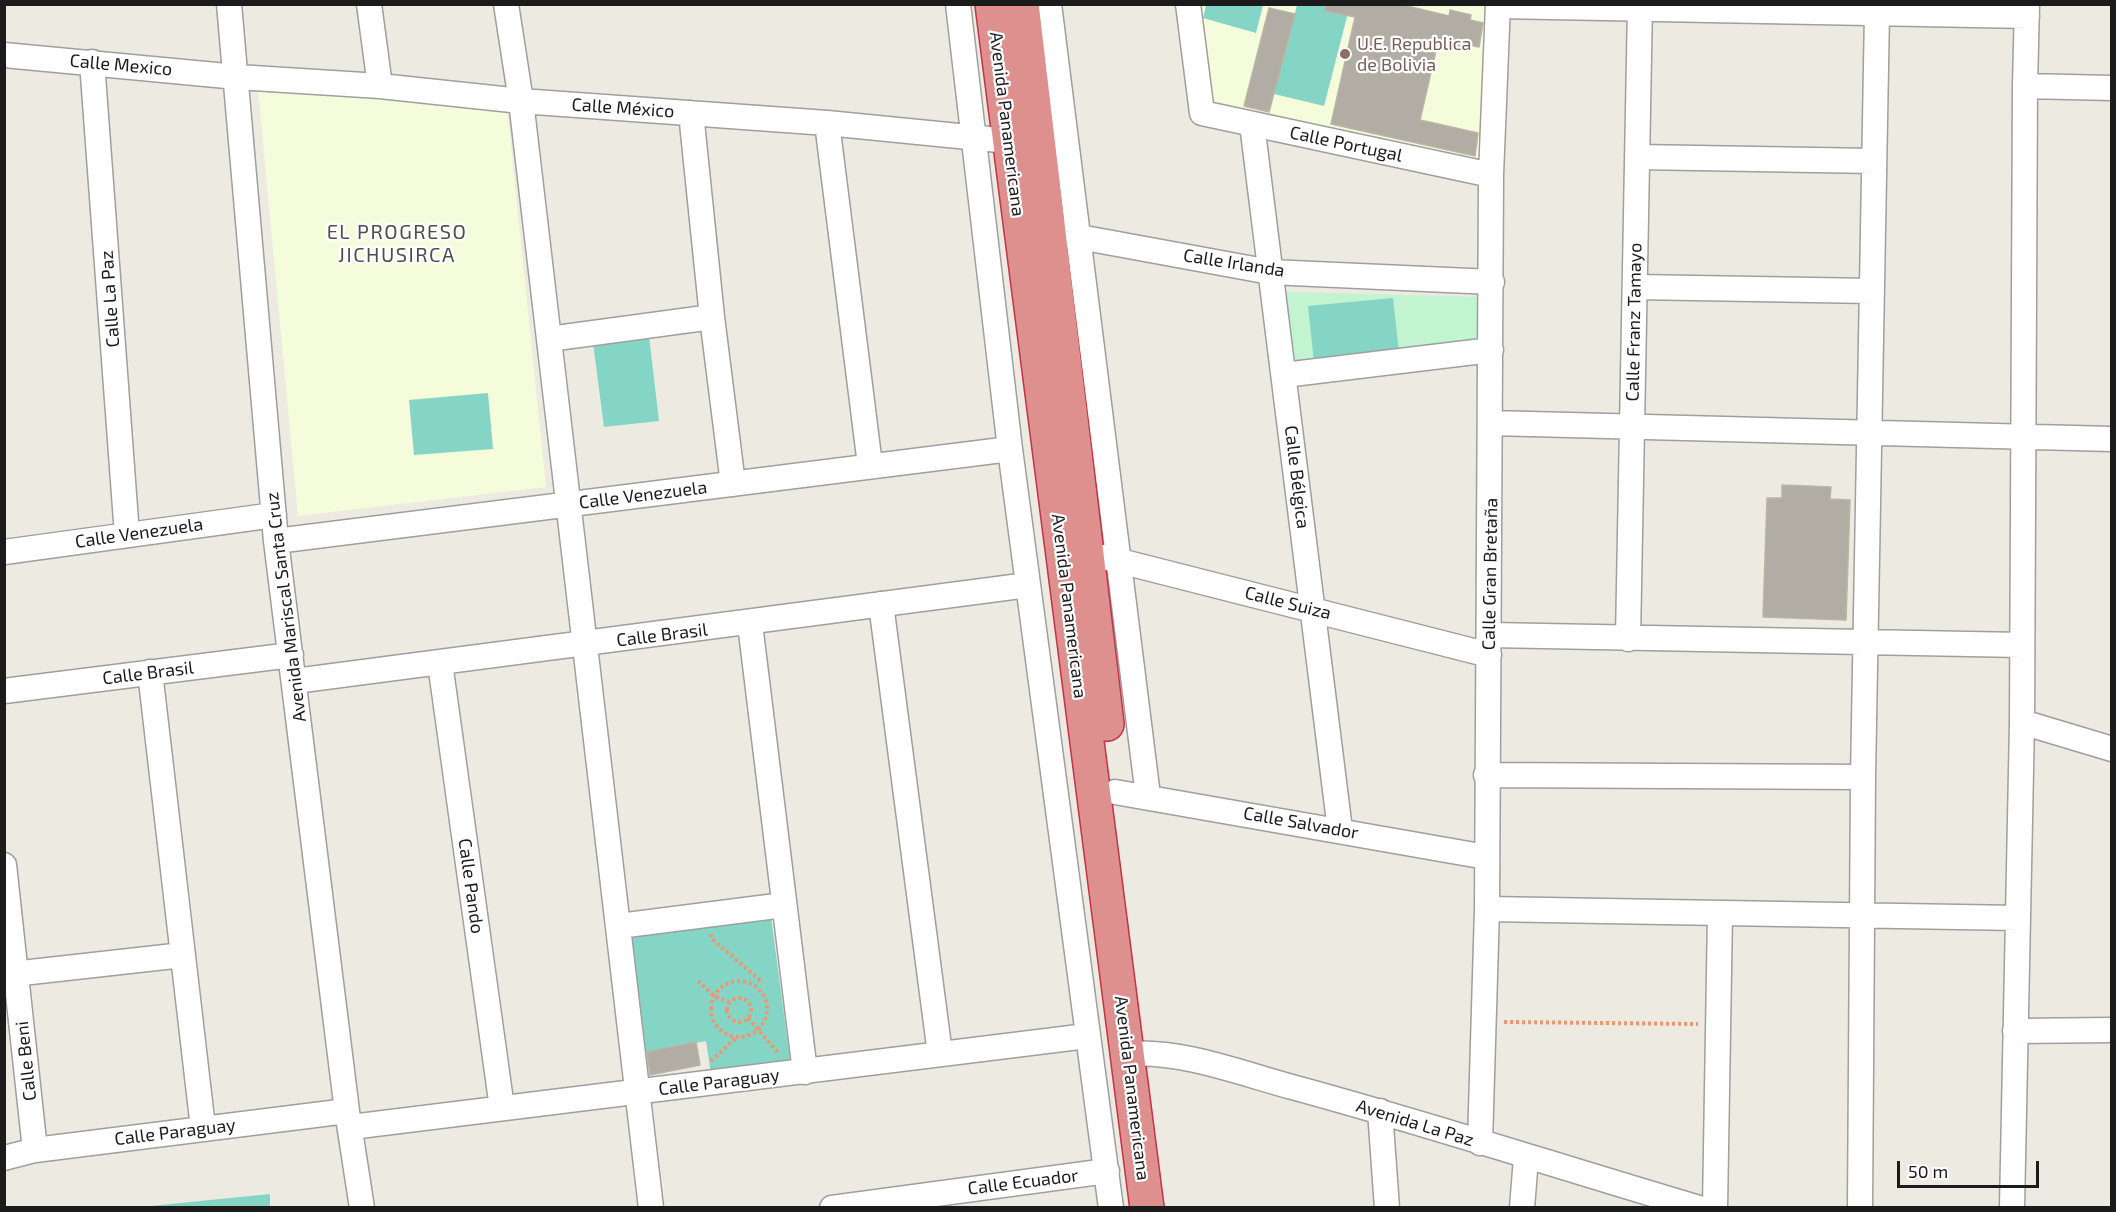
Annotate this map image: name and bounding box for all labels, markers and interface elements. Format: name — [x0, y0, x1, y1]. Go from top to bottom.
street label: Avenida Panamericana — [985, 30, 1029, 218]
place label: U.E. Republica de Bolivia — [1357, 33, 1471, 76]
marker: U.E. Republica de Bolivia — [1338, 47, 1352, 61]
street label: Calle Mexico — [69, 50, 173, 80]
street label: Calle México — [571, 94, 675, 122]
street label: Calle Portugal — [1288, 122, 1404, 166]
district label: EL PROGRESO JICHUSIRCA — [327, 220, 467, 267]
street label: Calle Franz Tamayo — [1622, 243, 1646, 401]
street label: Calle Irlanda — [1182, 244, 1286, 282]
street label: Calle La Paz — [96, 250, 124, 348]
street label: Calle Bélgica — [1280, 424, 1314, 530]
street label: Calle Venezuela — [578, 476, 708, 514]
street label: Avenida Mariscal Santa Cruz — [261, 491, 311, 723]
street label: Calle Gran Bretaña — [1478, 498, 1502, 650]
street label: Avenida Panamericana — [1047, 512, 1091, 700]
street label: Calle Venezuela — [74, 513, 204, 553]
street label: Calle Suiza — [1243, 582, 1333, 624]
street label: Calle Brasil — [615, 619, 709, 651]
street label: Calle Brasil — [101, 657, 195, 689]
street label: Calle Salvador — [1242, 802, 1360, 844]
street label: Calle Pando — [454, 837, 488, 935]
street label: Avenida Panamericana — [1110, 994, 1154, 1182]
street label: Calle Beni — [11, 1020, 41, 1102]
street label: Calle Paraguay — [657, 1064, 781, 1100]
street label: Avenida La Paz — [1354, 1095, 1476, 1151]
street label: Calle Paraguay — [113, 1114, 237, 1150]
scale bar — [1900, 1149, 2042, 1187]
text: 50 m — [1908, 1160, 1948, 1182]
street label: Calle Ecuador — [966, 1164, 1080, 1200]

